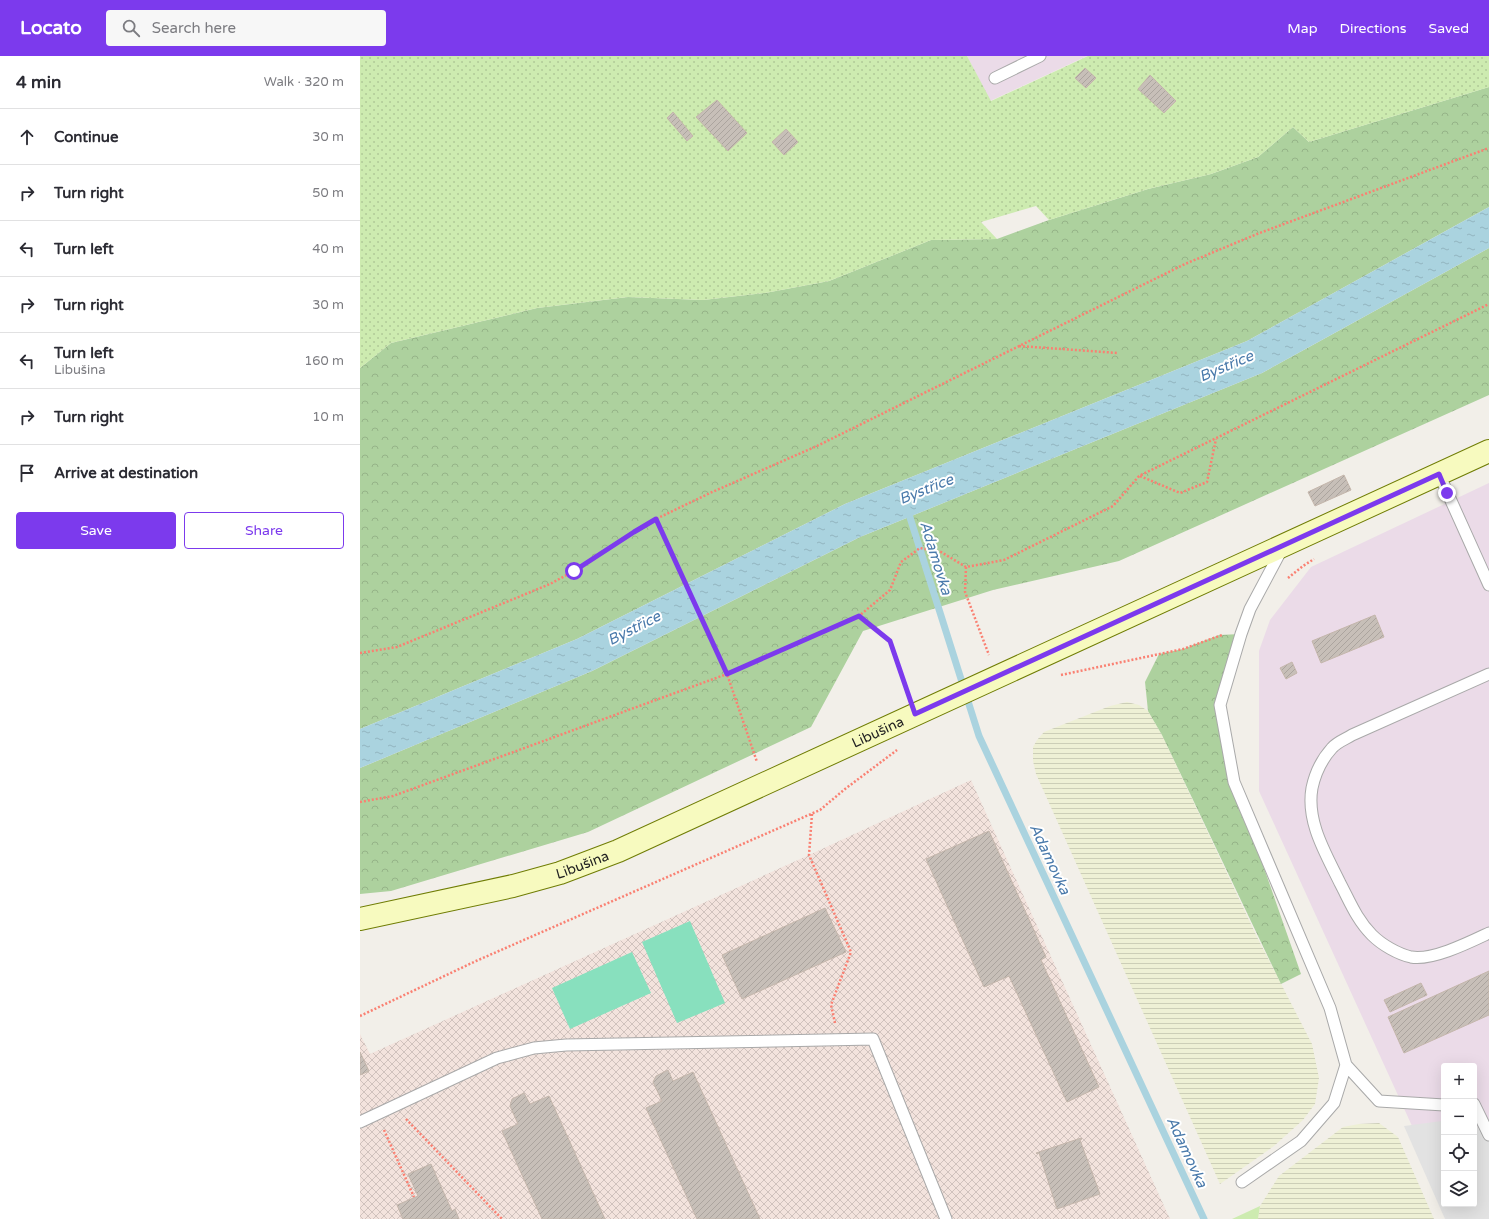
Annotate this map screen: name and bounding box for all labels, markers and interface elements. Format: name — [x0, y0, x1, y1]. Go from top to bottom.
search box — [106, 10, 386, 46]
text: Locato — [20, 17, 82, 39]
icon: search — [120, 17, 142, 39]
text: Search here — [152, 19, 236, 37]
text: Map — [1287, 20, 1318, 37]
text: Directions — [1340, 20, 1407, 37]
text: Saved — [1429, 20, 1469, 37]
text: 4 min — [16, 72, 61, 93]
text: Walk · 320 m — [264, 74, 344, 90]
icon: ahead — [16, 126, 38, 148]
text: Continue — [54, 128, 118, 146]
text: 30 m — [312, 129, 344, 145]
icon: right — [16, 182, 38, 204]
text: Turn right — [54, 184, 124, 202]
text: 50 m — [312, 185, 344, 201]
icon: left — [16, 238, 38, 260]
text: Turn left — [54, 240, 114, 258]
text: 40 m — [312, 241, 344, 257]
icon: right — [16, 294, 38, 316]
text: Turn right — [54, 296, 124, 314]
text: 30 m — [312, 297, 344, 313]
text: Turn left — [54, 344, 114, 362]
water label: Bystřice — [1196, 346, 1257, 385]
icon: left — [16, 350, 38, 372]
text: 160 m — [304, 353, 344, 369]
text: Libušina — [54, 362, 106, 378]
icon: right — [16, 406, 38, 428]
text: Turn right — [54, 408, 124, 426]
text: 10 m — [312, 409, 344, 425]
icon: arrive — [16, 462, 38, 484]
text: Arrive at destination — [54, 464, 198, 482]
water label: Bystřice — [896, 469, 957, 508]
route end — [1438, 484, 1456, 502]
button: Save — [16, 512, 176, 549]
button: Share — [184, 512, 344, 549]
water label: Adamovka — [916, 519, 956, 598]
route start — [565, 562, 583, 580]
water label: Bystřice — [605, 606, 665, 649]
street label: Libušina — [849, 712, 906, 751]
water label: Adamovka — [1026, 821, 1074, 898]
street label: Libušina — [554, 847, 611, 882]
map controls — [1441, 1063, 1477, 1207]
button: + — [1441, 1063, 1477, 1099]
button: − — [1441, 1099, 1477, 1135]
water label: Adamovka — [1163, 1114, 1211, 1191]
button: locate — [1441, 1135, 1477, 1171]
button: layers — [1441, 1171, 1477, 1207]

